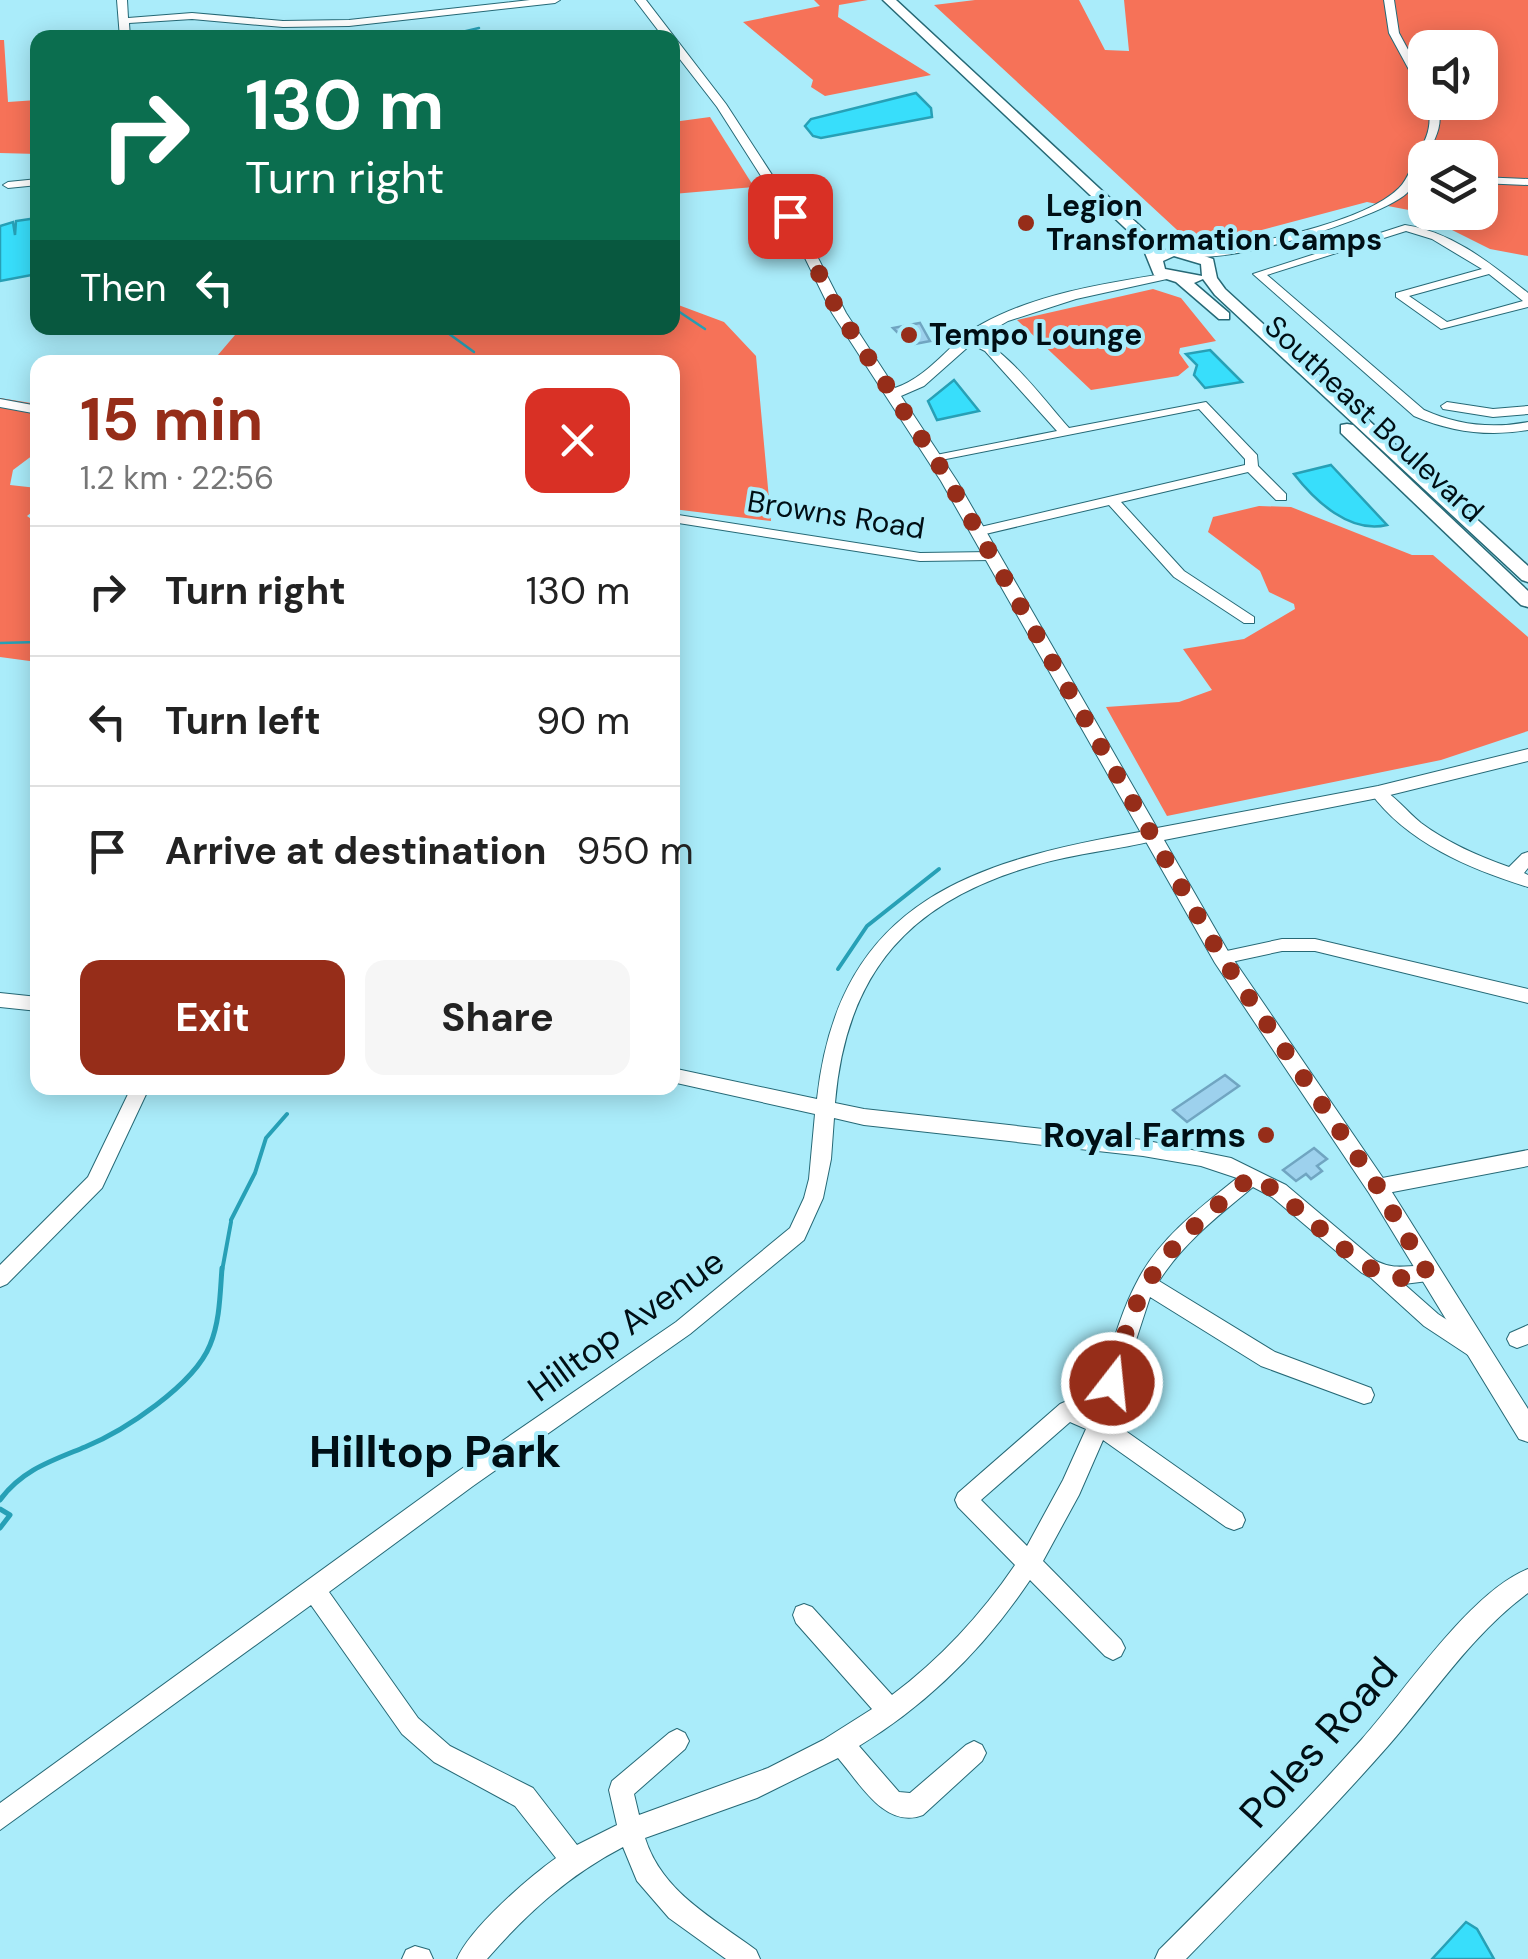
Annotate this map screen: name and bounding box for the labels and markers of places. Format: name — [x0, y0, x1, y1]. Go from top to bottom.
pin — [748, 174, 833, 259]
place label: Legion Transformation Camps — [1046, 186, 1382, 259]
marker: Legion Transformation Camps — [1015, 212, 1037, 234]
place label: Tempo Lounge — [929, 315, 1142, 354]
marker: Tempo Lounge — [898, 324, 920, 346]
place label: Royal Farms — [1043, 1112, 1246, 1158]
marker: Royal Farms — [1255, 1124, 1277, 1146]

